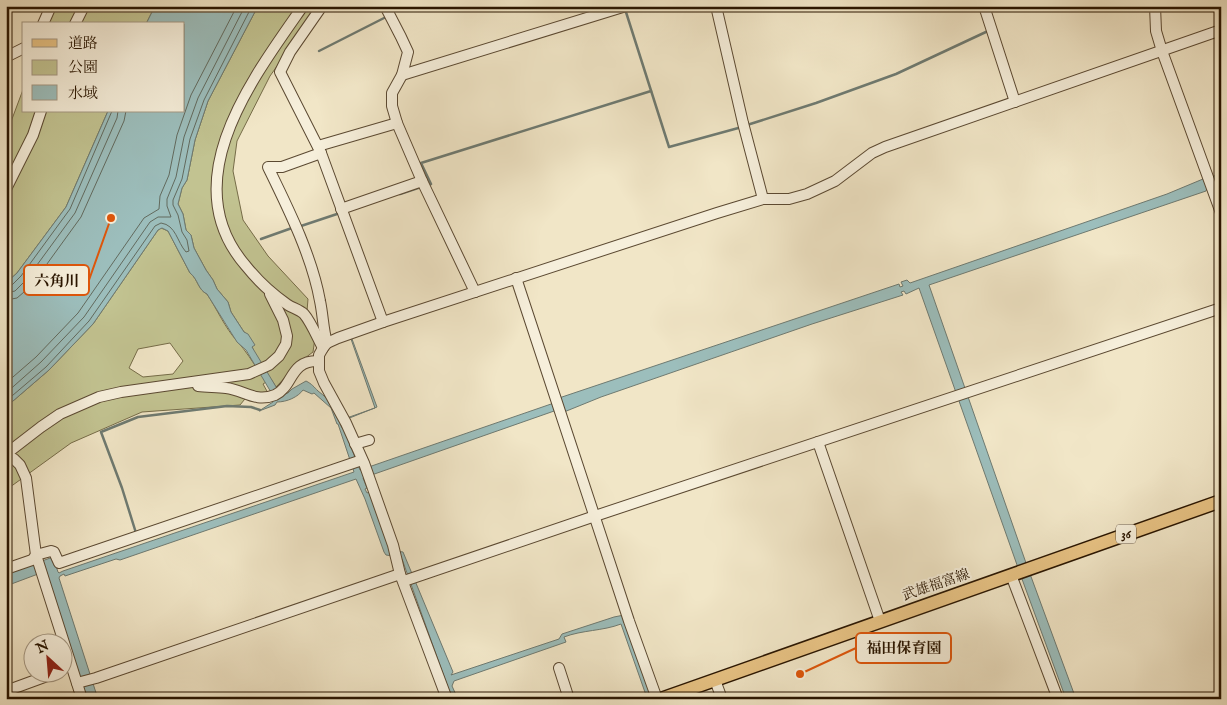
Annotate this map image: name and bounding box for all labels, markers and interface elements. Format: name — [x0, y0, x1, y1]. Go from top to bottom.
legend — [22, 22, 185, 112]
text: 道路 — [68, 34, 98, 53]
text: 公園 — [68, 58, 98, 77]
text: 水域 — [68, 84, 98, 103]
callout: 六角川 — [24, 265, 89, 295]
text: 六角川 — [34, 272, 80, 291]
road number: 36 — [1116, 524, 1136, 544]
street label: 武雄福富線 — [900, 565, 972, 605]
north arrow — [22, 632, 72, 682]
callout: 福田保育園 — [856, 633, 951, 663]
text: N — [32, 636, 52, 658]
text: 福田保育園 — [866, 639, 942, 658]

